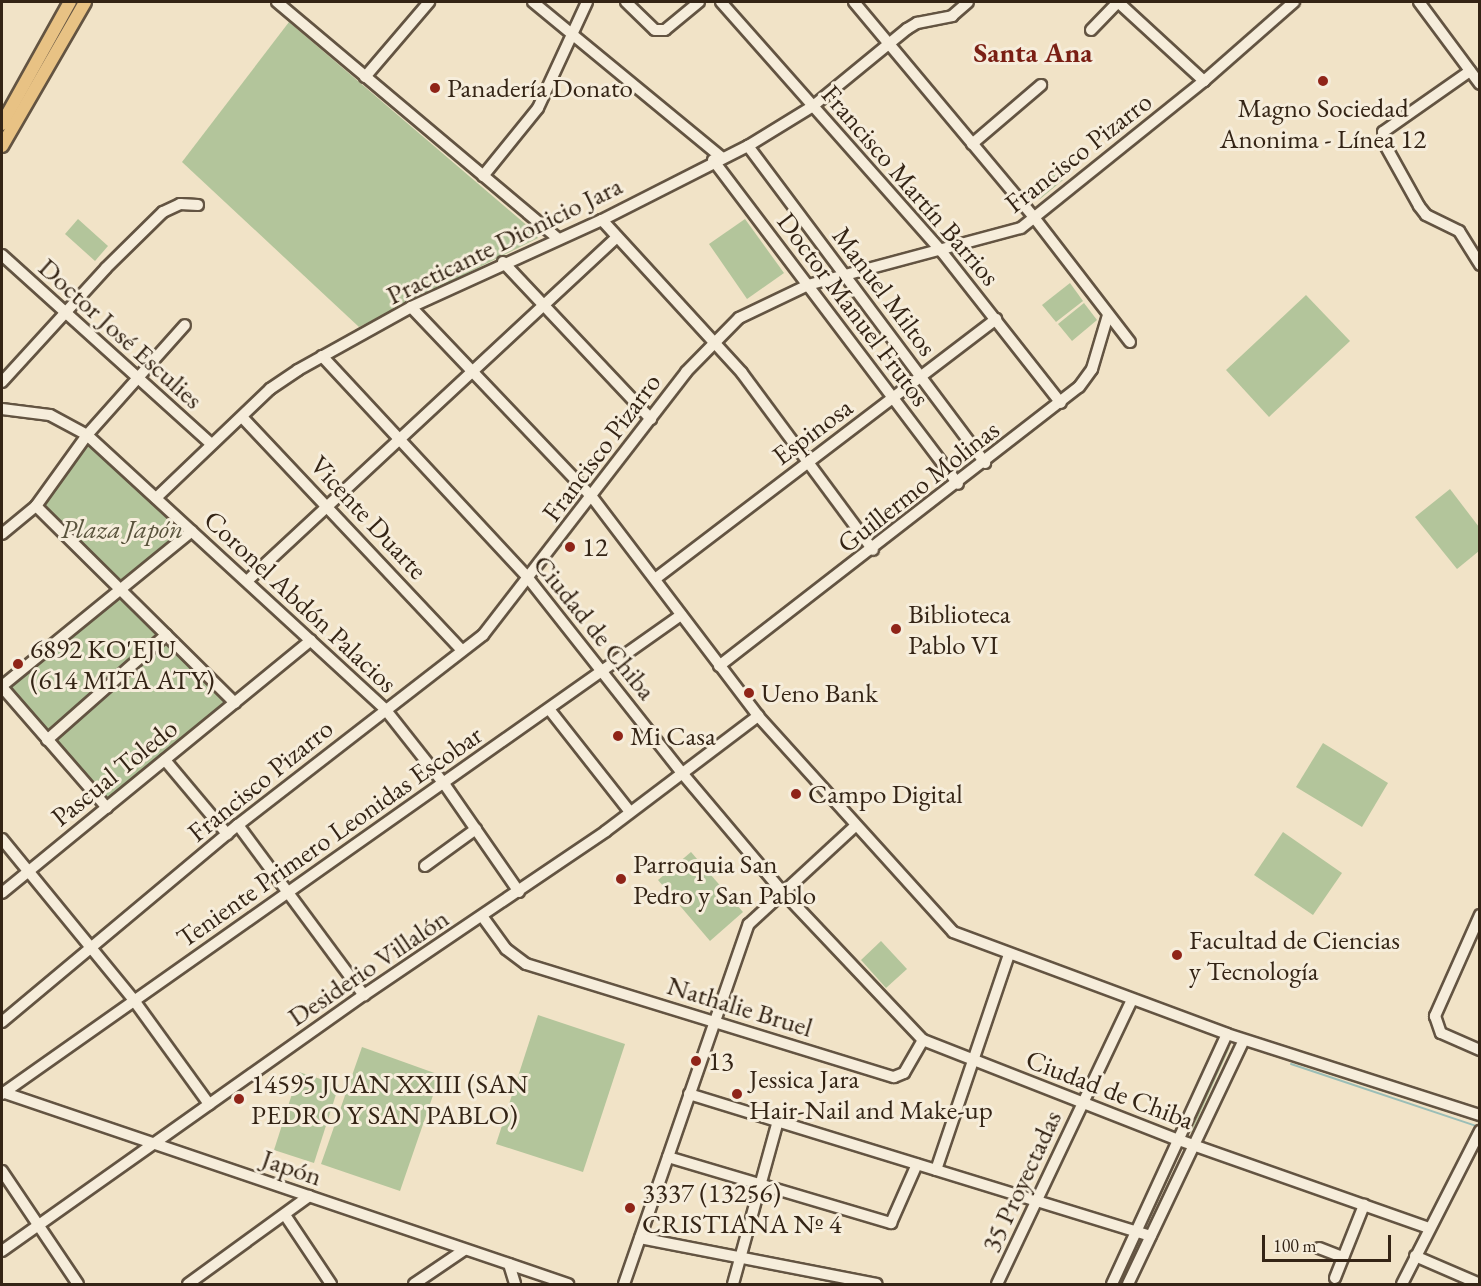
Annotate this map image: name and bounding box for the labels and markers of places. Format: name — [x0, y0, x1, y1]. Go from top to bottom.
place label: Panadería Donato — [447, 72, 633, 104]
marker: Magno Sociedad Anonima - Línea 12 — [1316, 74, 1330, 88]
marker: Panadería Donato — [428, 81, 442, 95]
place label: Magno Sociedad Anonima - Línea 12 — [1220, 91, 1426, 154]
place label: 12 — [582, 531, 608, 563]
marker: 12 — [563, 540, 577, 554]
place label: Biblioteca Pablo VI — [908, 597, 1011, 660]
marker: Biblioteca Pablo VI — [889, 622, 903, 636]
place label: 6892 KO'EJU (614 MITA ATY) — [30, 632, 214, 695]
marker: 6892 KO'EJU (614 MITA ATY) — [11, 657, 25, 671]
place label: Ueno Bank — [761, 677, 878, 709]
marker: Ueno Bank — [742, 686, 756, 700]
place label: Mi Casa — [630, 720, 716, 752]
marker: Mi Casa — [611, 729, 625, 743]
place label: Campo Digital — [808, 778, 963, 810]
marker: Campo Digital — [789, 787, 803, 801]
place label: Parroquia San Pedro y San Pablo — [633, 847, 816, 910]
marker: Parroquia San Pedro y San Pablo — [614, 872, 628, 886]
place label: Facultad de Ciencias y Tecnología — [1189, 923, 1400, 986]
marker: Facultad de Ciencias y Tecnología — [1170, 948, 1184, 962]
place label: 13 — [708, 1045, 734, 1077]
marker: 13 — [689, 1054, 703, 1068]
place label: Jessica Jara Hair-Nail and Make-up — [749, 1062, 993, 1125]
place label: 14595 JUAN XXIII (SAN PEDRO Y SAN PABLO) — [251, 1067, 528, 1130]
marker: Jessica Jara Hair-Nail and Make-up — [730, 1087, 744, 1101]
marker: 14595 JUAN XXIII (SAN PEDRO Y SAN PABLO) — [232, 1092, 246, 1106]
place label: 3337 (13256) CRISTIANA Nº 4 — [642, 1176, 842, 1239]
marker: 3337 (13256) CRISTIANA Nº 4 — [623, 1201, 637, 1215]

